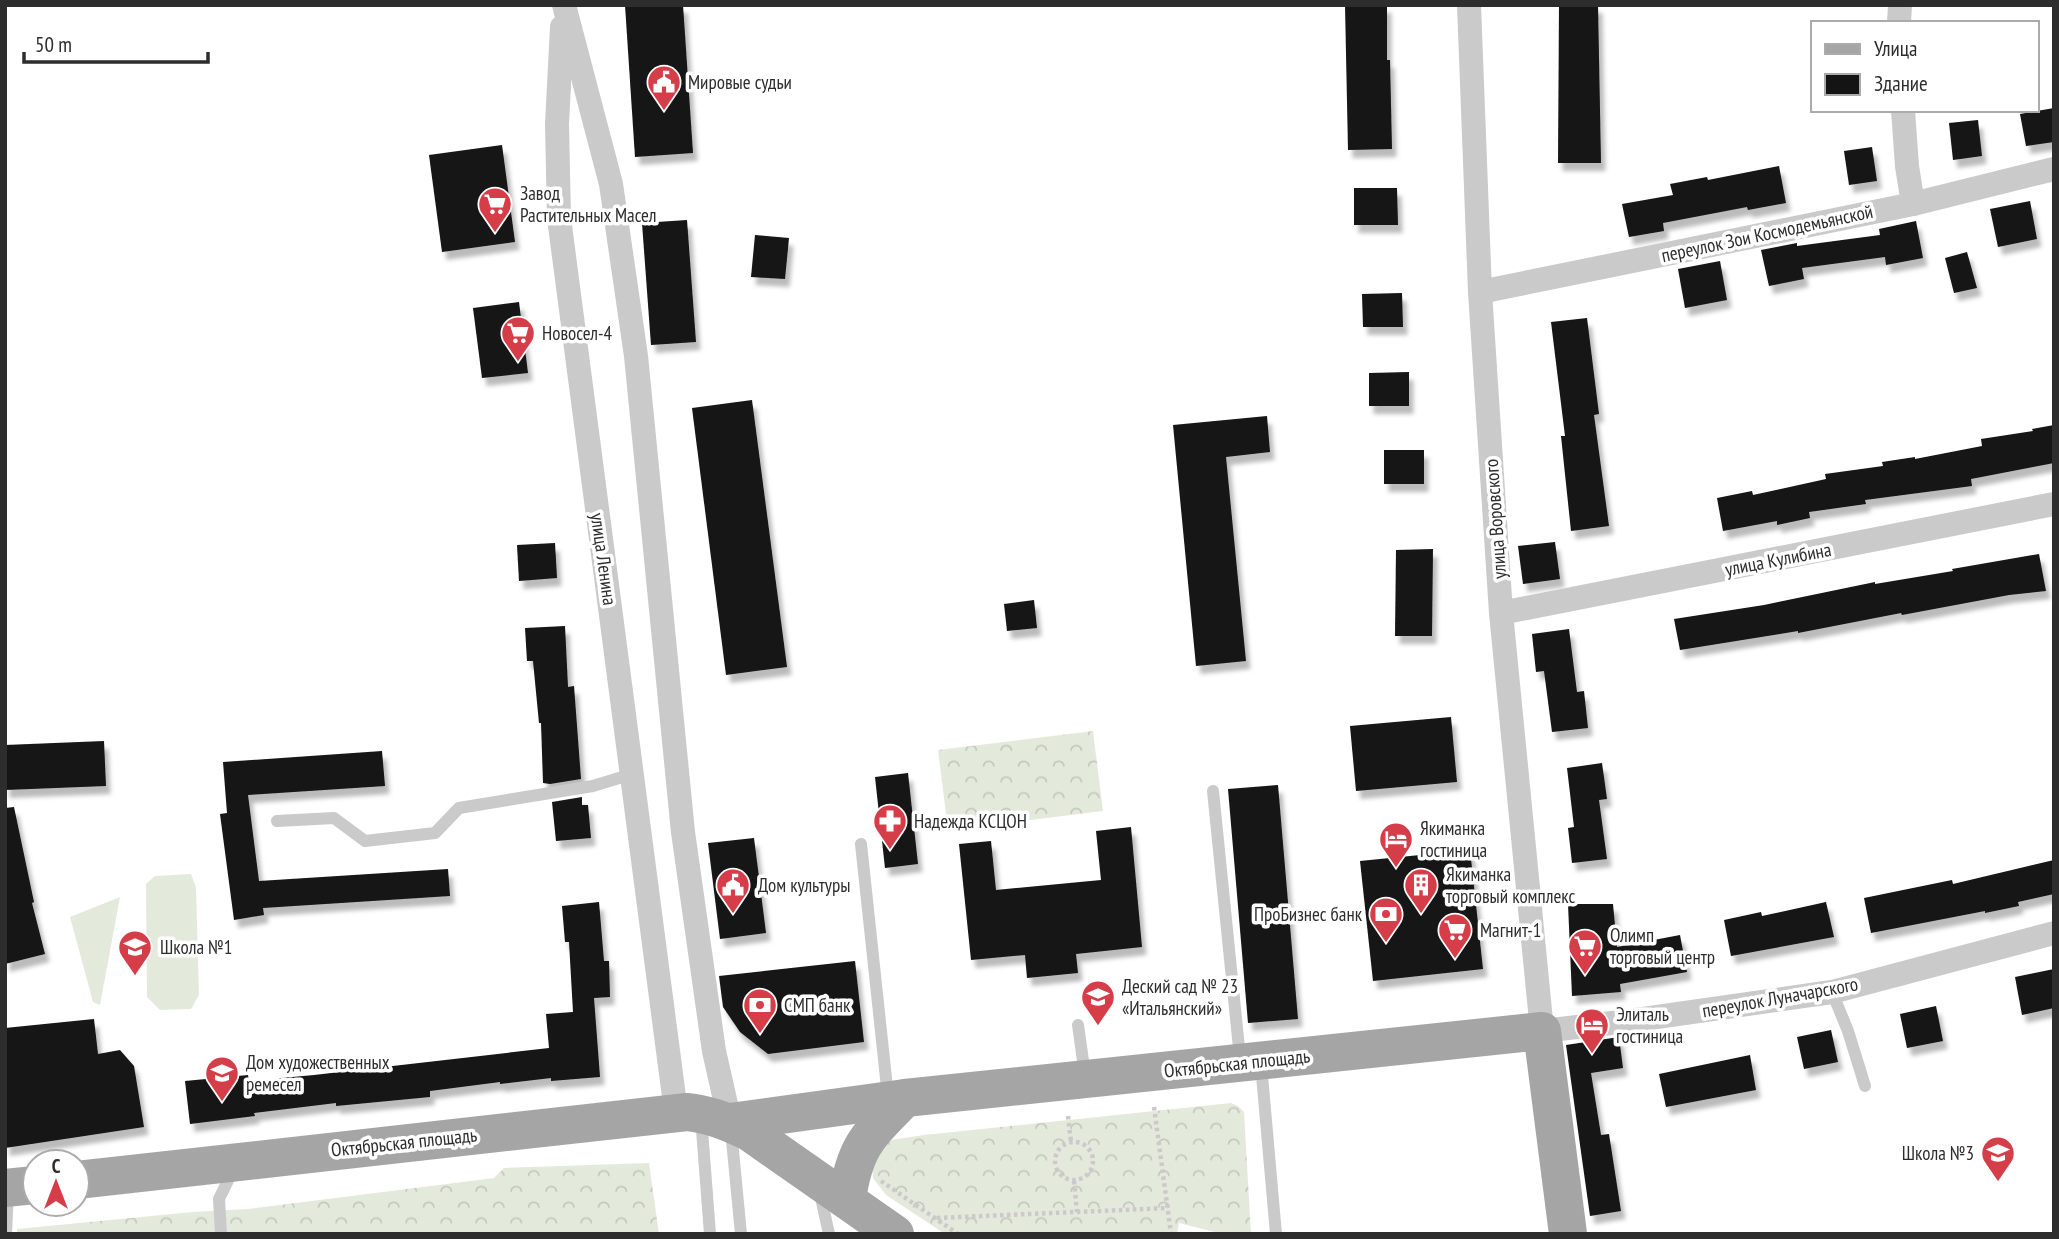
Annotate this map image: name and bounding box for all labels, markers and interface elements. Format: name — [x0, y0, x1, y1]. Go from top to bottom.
scale bar — [24, 21, 208, 65]
legend — [1811, 21, 2038, 112]
text: 50 m — [35, 31, 72, 58]
text: Улица — [1874, 35, 1917, 62]
public building icon: Мировые судьи — [645, 63, 683, 112]
place label: Мировые судьи — [688, 70, 792, 94]
text: Здание — [1874, 70, 1928, 97]
place label: Завод Растительных Масел — [520, 181, 656, 227]
supermarket icon: Завод Растительных Масел — [476, 185, 514, 234]
street label: переулок Зои Космодемьянской — [1659, 199, 1875, 267]
supermarket icon: Новосел-4 — [499, 314, 537, 363]
place label: Новосел-4 — [542, 321, 613, 345]
street label: улица Воровского — [1479, 458, 1511, 580]
street label: улица Ленина — [586, 511, 622, 607]
street label: улица Кулибина — [1723, 537, 1833, 581]
pharmacy icon: Надежда КСЦОН — [871, 802, 909, 851]
place label: Надежда КСЦОН — [914, 809, 1027, 833]
place label: Якиманка гостиница — [1420, 816, 1487, 862]
hotel icon: Якиманка гостиница — [1377, 820, 1415, 869]
place label: Якиманка торговый комплекс — [1446, 862, 1575, 908]
public building icon: Дом культуры — [714, 866, 752, 915]
building icon: Якиманка торговый комплекс — [1402, 866, 1440, 915]
place label: Дом культуры — [758, 873, 850, 897]
bank icon: ПроБизнес банк — [1367, 895, 1405, 944]
place label: ПроБизнес банк — [1254, 902, 1363, 926]
supermarket icon: Магнит-1 — [1436, 911, 1474, 960]
place label: Магнит-1 — [1480, 918, 1541, 942]
place label: Олимп торговый центр — [1610, 923, 1715, 969]
supermarket icon: Олимп торговый центр — [1566, 927, 1604, 976]
school or university icon: Школа №1 — [116, 928, 154, 977]
place label: Школа №1 — [160, 935, 232, 959]
street label: переулок Луначарского — [1700, 971, 1860, 1023]
place label: Деский сад № 23 «Итальянский» — [1122, 974, 1238, 1020]
school or university icon: Деский сад № 23 «Итальянский» — [1079, 978, 1117, 1027]
bank icon: СМП банк — [741, 986, 779, 1035]
place label: СМП банк — [784, 993, 851, 1017]
place label: Элиталь гостиница — [1616, 1002, 1683, 1048]
hotel icon: Элиталь гостиница — [1573, 1006, 1611, 1055]
street label: Октябрьская площадь — [1163, 1043, 1311, 1083]
place label: Дом художественных ремесел — [246, 1050, 390, 1096]
school or university icon: Дом художественных ремесел — [203, 1054, 241, 1103]
street label: Октябрьская площадь — [330, 1122, 478, 1162]
school or university icon: Школа №3 — [1979, 1134, 2017, 1183]
place label: Школа №3 — [1902, 1141, 1974, 1165]
north arrow — [21, 1148, 91, 1218]
text: С — [52, 1154, 61, 1178]

